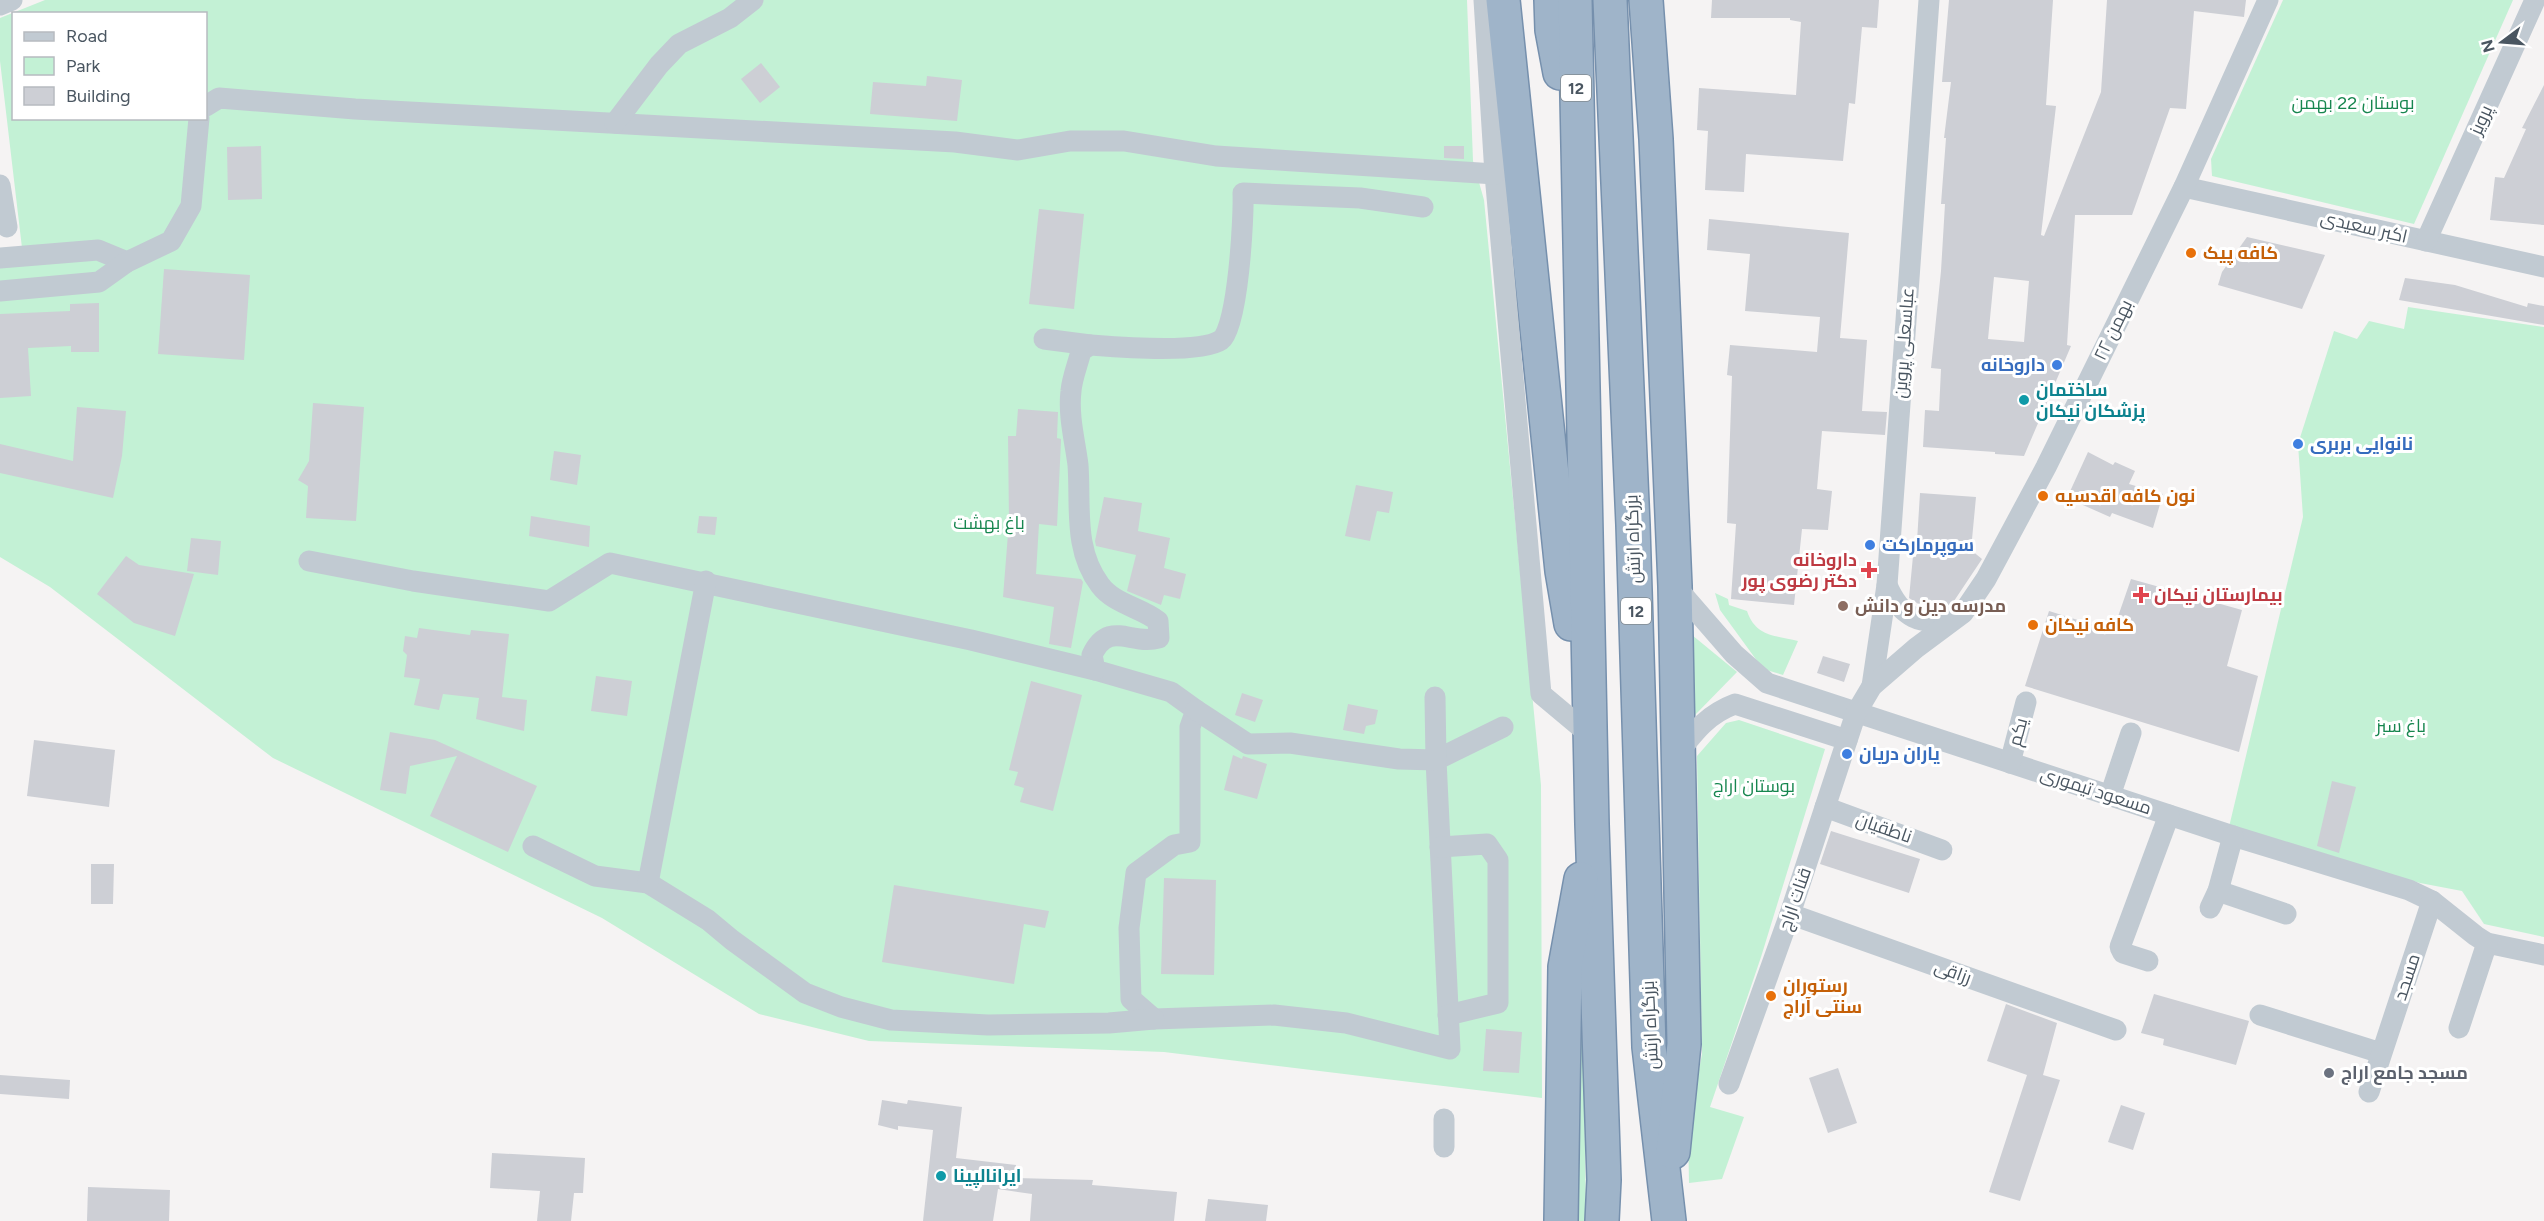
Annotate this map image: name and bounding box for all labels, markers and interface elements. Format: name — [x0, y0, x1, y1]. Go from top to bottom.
legend — [12, 12, 207, 120]
north arrow — [2472, 12, 2532, 72]
text: Road — [66, 25, 107, 47]
text: N — [2477, 37, 2499, 55]
text: Park — [66, 55, 101, 77]
road number: 12 — [1561, 75, 1591, 101]
text: Building — [66, 85, 131, 107]
park label: بوستان 22 بهمن — [2291, 92, 2415, 114]
street label: پرویز — [2464, 102, 2498, 140]
street label: اکبر سعیدی — [2318, 206, 2410, 248]
place label: کافه پیک — [2203, 242, 2278, 265]
marker: کافه پیک — [2184, 246, 2198, 260]
street label: عباسعلی پروین — [1889, 287, 1920, 399]
street label: ۲۲ بهمن — [2089, 296, 2137, 364]
place label: داروخانه — [1981, 354, 2045, 376]
marker: داروخانه — [2050, 358, 2064, 372]
place label: ساختمان پزشکان نیکان — [2036, 379, 2146, 423]
marker: ساختمان پزشکان نیکان — [2017, 393, 2031, 407]
place label: نانوایی بربری — [2310, 433, 2413, 455]
marker: نانوایی بربری — [2291, 437, 2305, 451]
place label: نون کافه اقدسیه — [2055, 485, 2195, 507]
marker: نون کافه اقدسیه — [2036, 489, 2050, 503]
street label: بزرگراه ارتش — [1620, 494, 1646, 584]
park label: باغ بهشت — [953, 512, 1025, 535]
place label: سوپرمارکت — [1882, 534, 1974, 557]
marker: سوپرمارکت — [1863, 538, 1877, 552]
place label: داروخانه دکتر رضوی پور — [1741, 549, 1857, 593]
marker: داروخانه دکتر رضوی پور — [1862, 563, 1876, 577]
place label: بیمارستان نیکان — [2154, 584, 2283, 606]
marker: بیمارستان نیکان — [2132, 586, 2150, 604]
place label: مدرسه دین و دانش — [1855, 595, 2006, 617]
road number: 12 — [1621, 598, 1651, 624]
marker: مدرسه دین و دانش — [1836, 599, 1850, 613]
place label: کافه نیکان — [2045, 614, 2134, 636]
marker: کافه نیکان — [2026, 618, 2040, 632]
street label: یکم — [2004, 715, 2033, 749]
park label: باغ سبز — [2375, 715, 2426, 738]
place label: یاران دریان — [1859, 743, 1940, 765]
marker: یاران دریان — [1840, 747, 1854, 761]
street label: مسعود تیموری — [2038, 763, 2154, 819]
park label: بوستان اراج — [1713, 775, 1795, 798]
street label: ناطقیان — [1853, 808, 1915, 848]
street label: قنات اراج — [1774, 865, 1817, 934]
street label: مسجد — [2389, 951, 2425, 1003]
street label: رزاقی — [1932, 955, 1974, 989]
place label: رستوران سنتی آراج — [1783, 975, 1862, 1019]
street label: بزرگراه ارتش — [1637, 980, 1663, 1070]
marker: رستوران سنتی آراج — [1764, 989, 1778, 1003]
place label: مسجد جامع اراج — [2341, 1062, 2468, 1085]
marker: مسجد جامع اراج — [2322, 1066, 2336, 1080]
place label: ایرانالپینا — [953, 1165, 1021, 1188]
marker: ایرانالپینا — [934, 1169, 948, 1183]

